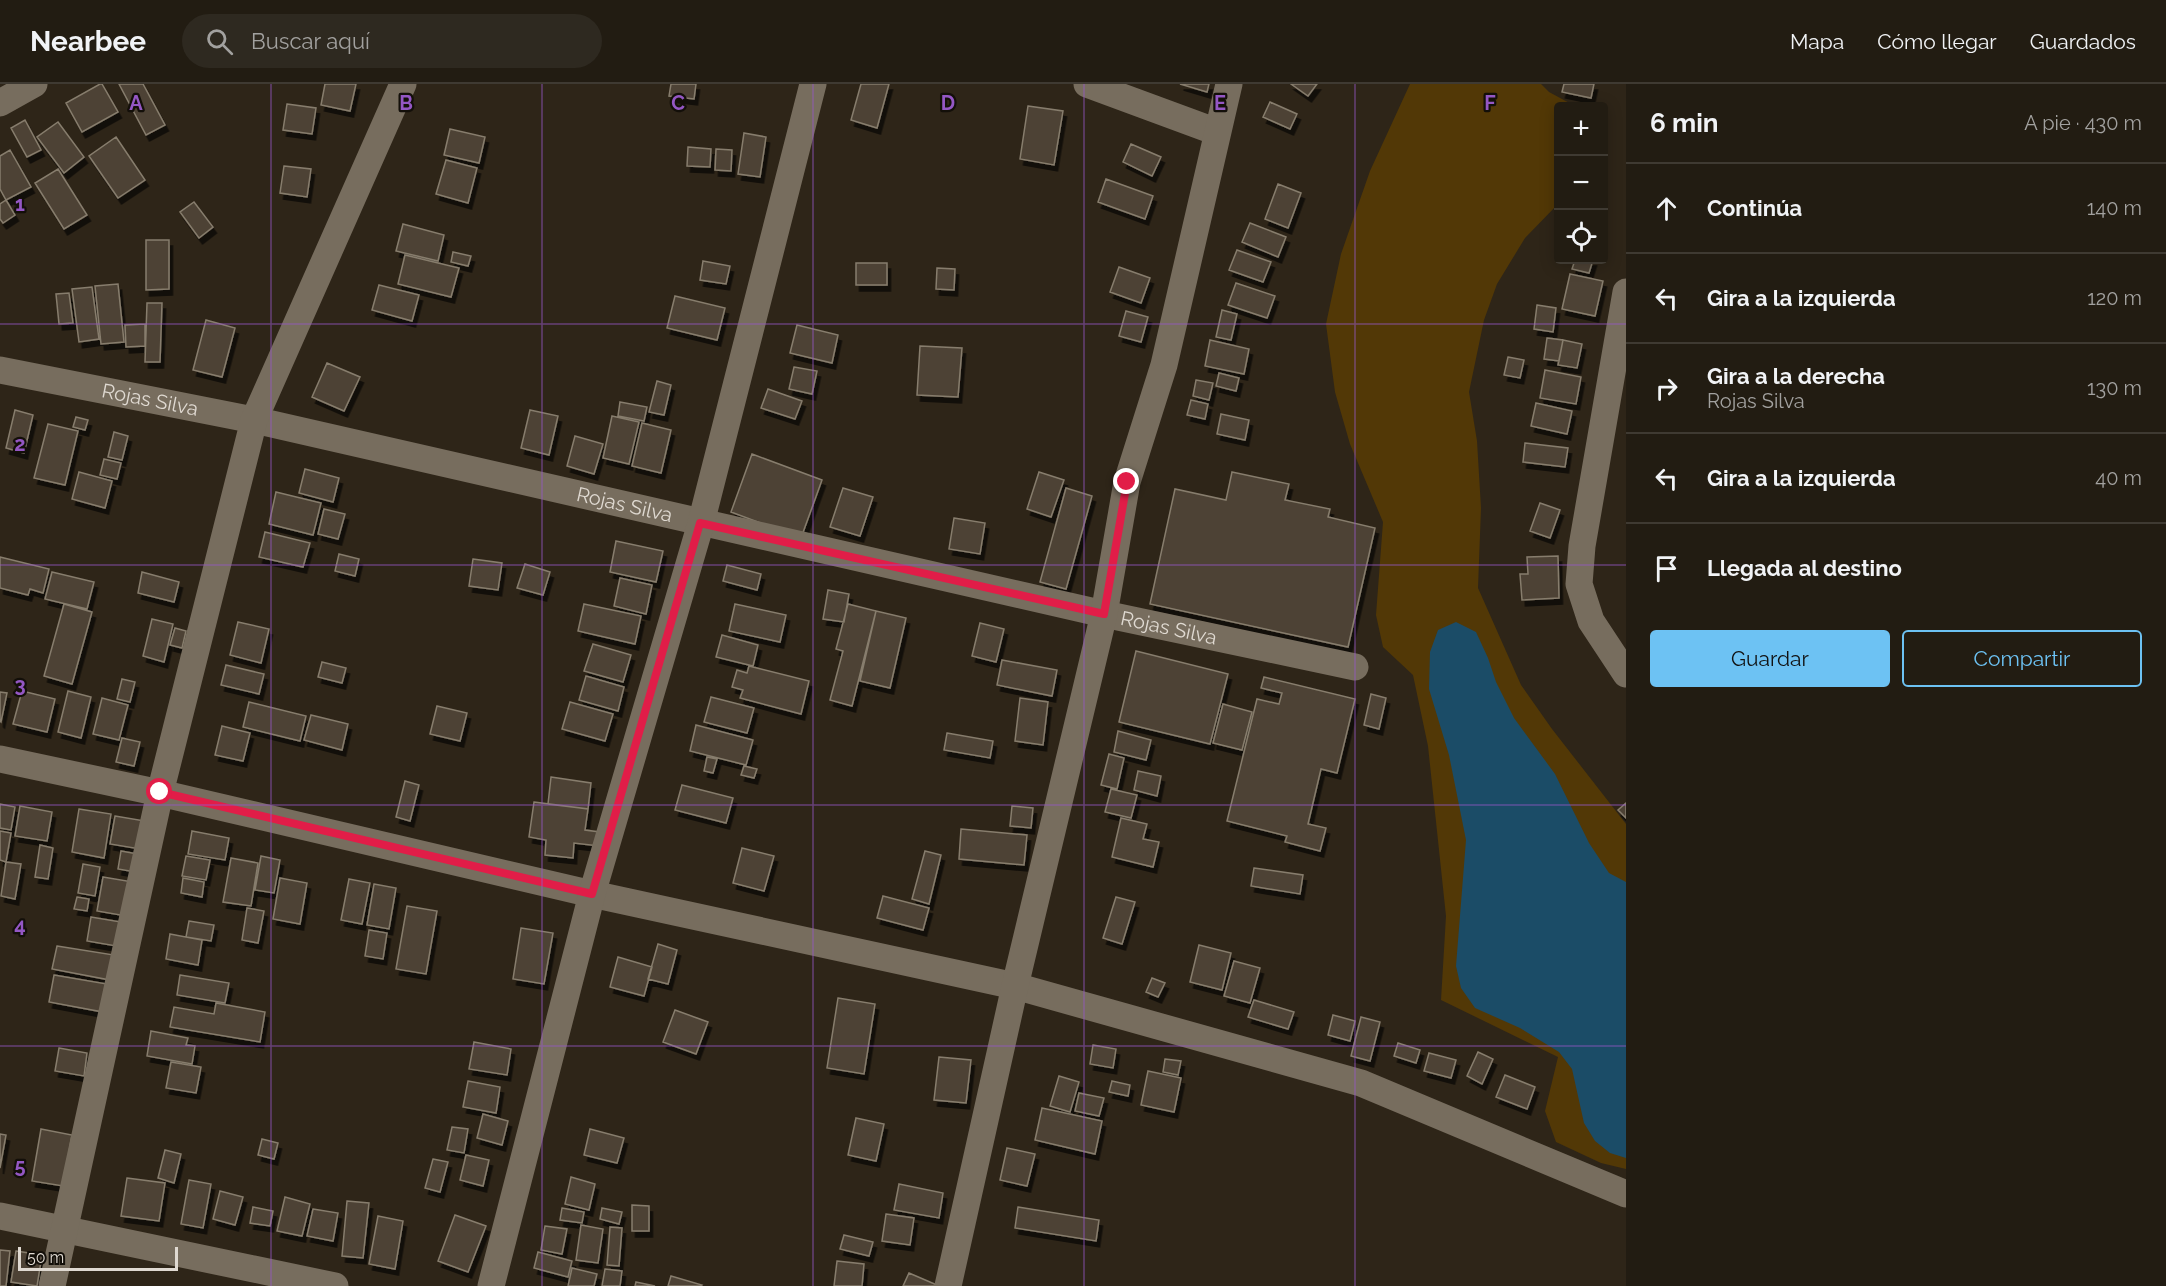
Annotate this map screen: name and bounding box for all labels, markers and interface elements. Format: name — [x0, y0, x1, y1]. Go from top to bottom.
search box — [182, 14, 602, 68]
text: Nearbee — [30, 25, 146, 58]
icon: search — [203, 25, 236, 58]
text: Buscar aquí — [251, 28, 370, 54]
text: Mapa — [1790, 29, 1844, 54]
text: Cómo llegar — [1877, 29, 1997, 54]
text: Guardados — [2030, 29, 2136, 54]
text: A — [129, 91, 143, 115]
text: B — [399, 91, 413, 115]
text: C — [671, 91, 685, 115]
text: D — [941, 91, 955, 115]
text: E — [1214, 91, 1226, 115]
text: F — [1484, 91, 1496, 115]
map controls — [1554, 102, 1608, 264]
button: + — [1554, 102, 1608, 156]
text: 6 min — [1650, 108, 1719, 138]
text: A pie · 430 m — [2024, 111, 2142, 135]
button: − — [1554, 156, 1608, 210]
text: 1 — [15, 192, 25, 216]
icon: ahead — [1650, 192, 1683, 225]
text: Continúa — [1707, 195, 1802, 221]
text: 140 m — [2087, 196, 2142, 220]
button: locate — [1554, 210, 1608, 264]
icon: left — [1650, 282, 1683, 315]
text: Gira a la izquierda — [1707, 285, 1896, 311]
text: 120 m — [2087, 286, 2142, 310]
text: Gira a la derecha — [1707, 363, 1885, 389]
icon: right — [1650, 372, 1683, 405]
text: 130 m — [2087, 376, 2142, 400]
street label: Rojas Silva — [100, 378, 200, 421]
text: Rojas Silva — [1707, 389, 1805, 413]
text: 2 — [14, 432, 26, 456]
icon: left — [1650, 462, 1683, 495]
text: Gira a la izquierda — [1707, 465, 1896, 491]
text: 40 m — [2095, 466, 2142, 490]
route end — [1113, 468, 1139, 494]
street label: Rojas Silva — [574, 482, 675, 527]
icon: arrive — [1650, 552, 1683, 585]
text: Llegada al destino — [1707, 555, 1902, 581]
street label: Rojas Silva — [1119, 606, 1219, 650]
button: Guardar — [1650, 630, 1890, 687]
button: Compartir — [1902, 630, 2142, 687]
text: 3 — [14, 673, 26, 697]
route start — [146, 778, 172, 804]
text: 4 — [14, 913, 26, 937]
text: 5 — [14, 1154, 26, 1178]
scale bar — [18, 1244, 178, 1272]
text: 50 m — [27, 1248, 64, 1267]

